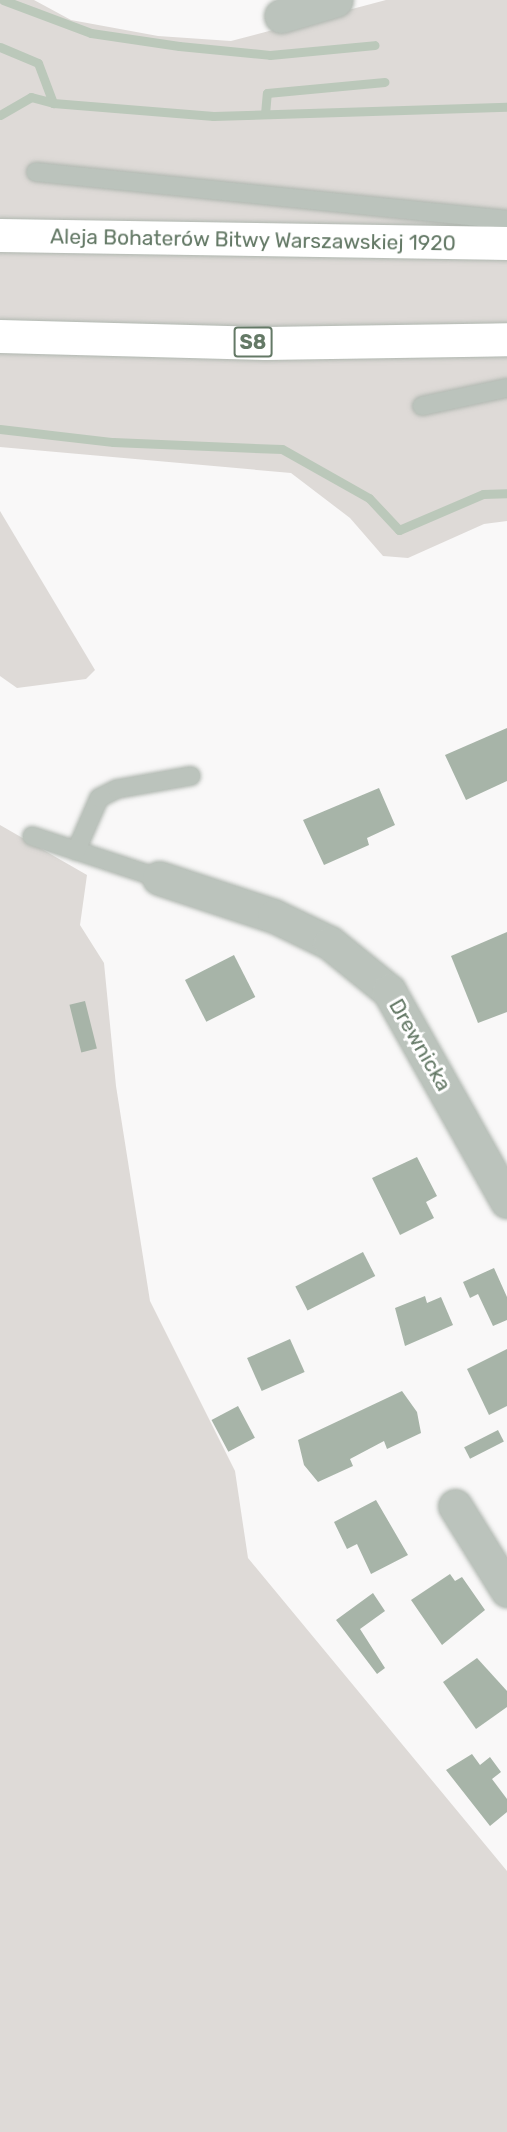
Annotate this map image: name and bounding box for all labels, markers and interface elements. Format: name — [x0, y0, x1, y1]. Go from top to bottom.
street label: Aleja Bohaterów Bitwy Warszawskiej 1920 — [49, 224, 457, 256]
road number: S8 — [234, 325, 272, 359]
street label: Drewnicka — [384, 994, 456, 1096]

